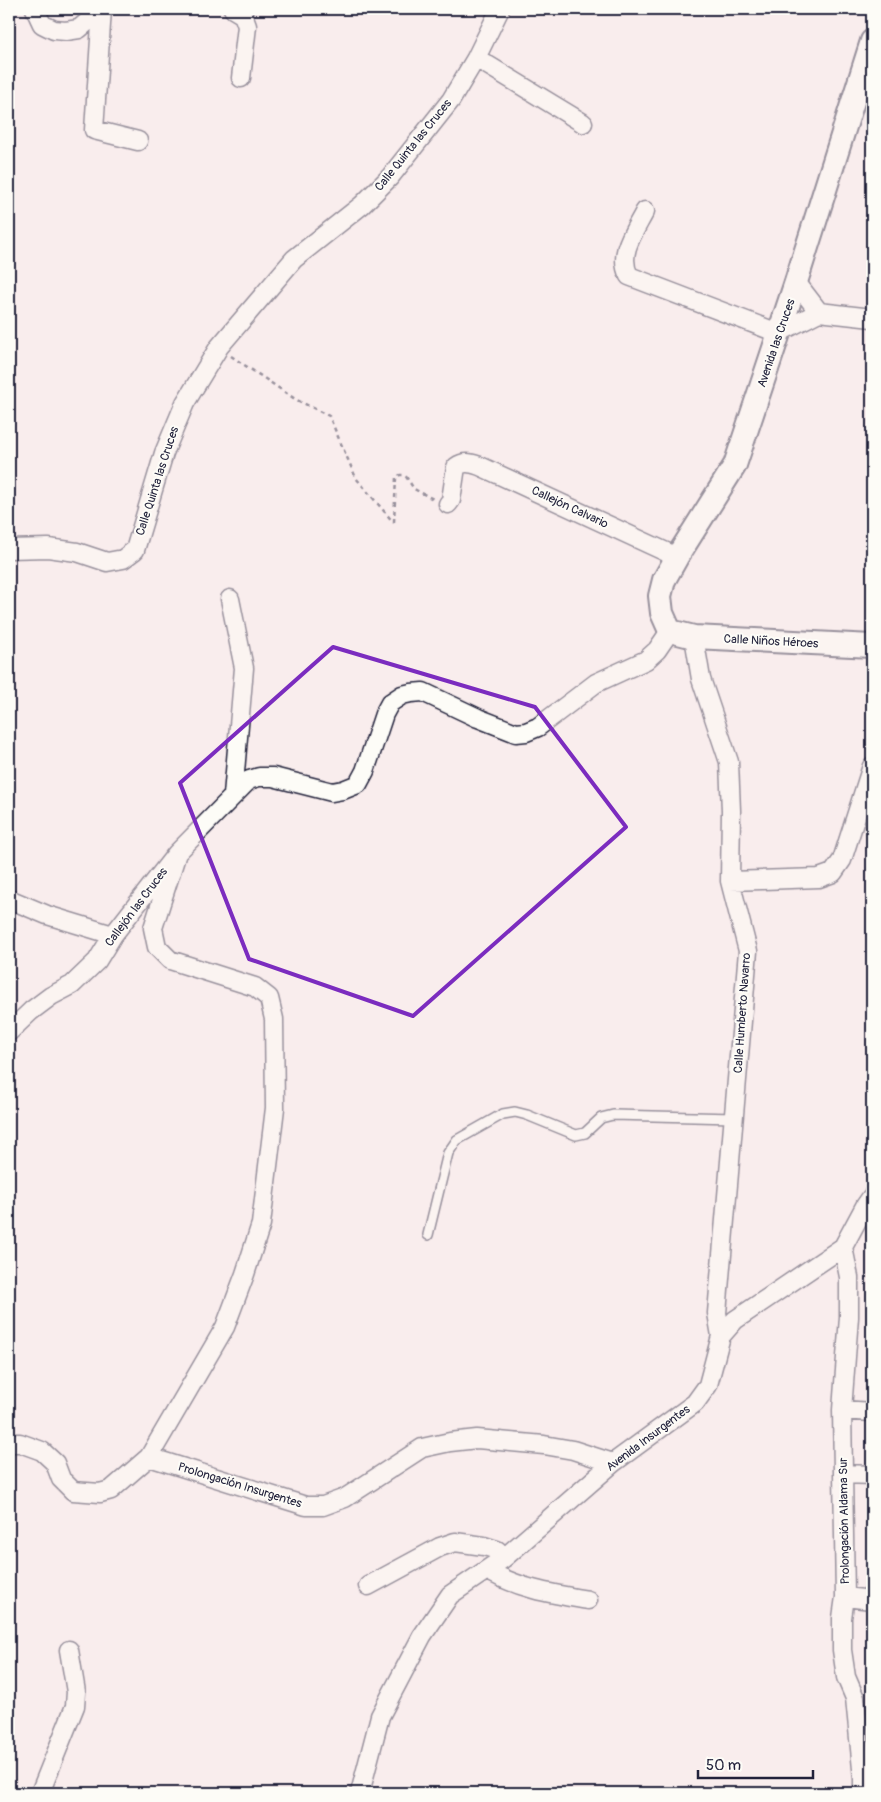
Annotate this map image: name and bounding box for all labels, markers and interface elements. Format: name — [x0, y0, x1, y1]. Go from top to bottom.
street label: Calle Quinta las Cruces — [372, 96, 455, 194]
street label: Avenida las Cruces — [754, 296, 799, 389]
street label: Calle Quinta las Cruces — [133, 424, 182, 538]
street label: Callejón Calvario — [529, 483, 611, 532]
street label: Calle Niños Héroes — [723, 632, 819, 651]
street label: Callejón las Cruces — [102, 864, 171, 950]
street label: Calle Humberto Navarro — [731, 952, 754, 1074]
street label: Avenida Insurgentes — [603, 1402, 694, 1475]
street label: Prolongación Aldama Sur — [836, 1457, 853, 1585]
street label: Prolongación Insurgentes — [176, 1460, 304, 1512]
scale bar — [698, 1747, 814, 1779]
text: 50 m — [706, 1756, 741, 1775]

